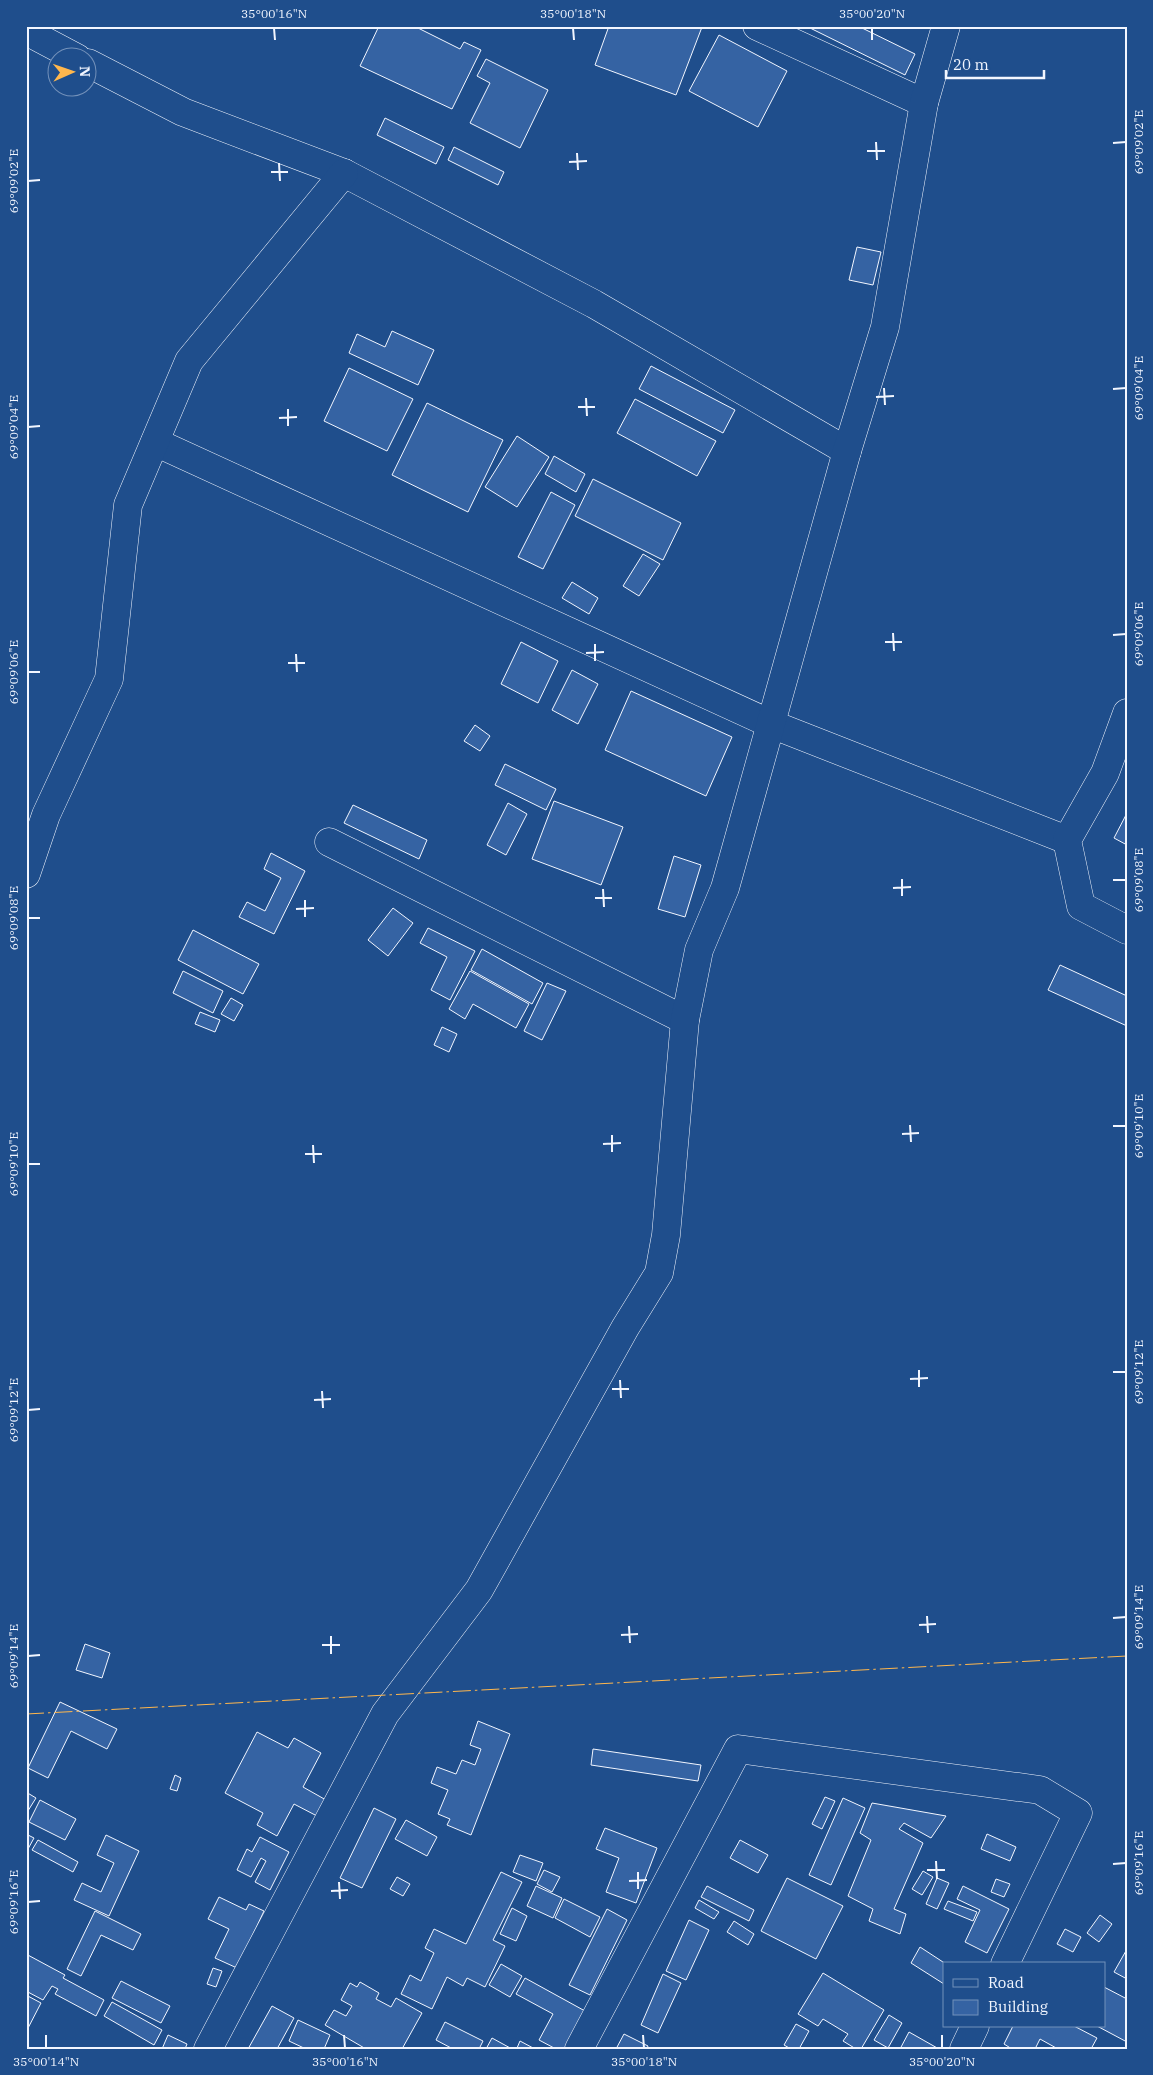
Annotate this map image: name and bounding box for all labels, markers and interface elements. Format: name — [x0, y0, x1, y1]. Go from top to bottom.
text: 35°00'16"N — [241, 6, 307, 21]
text: 35°00'18"N — [540, 6, 606, 21]
text: 35°00'20"N — [839, 6, 905, 21]
north arrow — [48, 48, 98, 98]
scale bar — [946, 48, 1043, 80]
text: 20 m — [953, 55, 989, 74]
text: N — [76, 66, 94, 77]
text: 69°09'02"E — [1131, 110, 1146, 174]
text: 69°09'02"E — [6, 149, 21, 213]
text: 69°09'04"E — [1131, 356, 1146, 420]
text: 69°09'04"E — [6, 395, 21, 459]
text: 69°09'06"E — [1131, 602, 1146, 666]
text: 69°09'06"E — [6, 640, 21, 704]
text: 69°09'08"E — [1131, 848, 1146, 912]
text: 69°09'08"E — [6, 886, 21, 950]
text: 69°09'10"E — [1131, 1094, 1146, 1158]
text: 69°09'10"E — [6, 1132, 21, 1196]
text: 69°09'12"E — [1131, 1340, 1146, 1404]
text: 69°09'12"E — [6, 1378, 21, 1442]
text: 69°09'14"E — [1131, 1585, 1146, 1649]
text: 69°09'14"E — [6, 1624, 21, 1688]
text: 69°09'16"E — [1131, 1831, 1146, 1895]
text: 69°09'16"E — [6, 1870, 21, 1934]
legend — [943, 1962, 1106, 2028]
text: Road — [988, 1973, 1024, 1992]
text: Building — [988, 1997, 1048, 2016]
text: 35°00'14"N — [13, 2054, 79, 2069]
text: 35°00'16"N — [312, 2054, 378, 2069]
text: 35°00'18"N — [611, 2054, 677, 2069]
text: 35°00'20"N — [909, 2054, 975, 2069]

